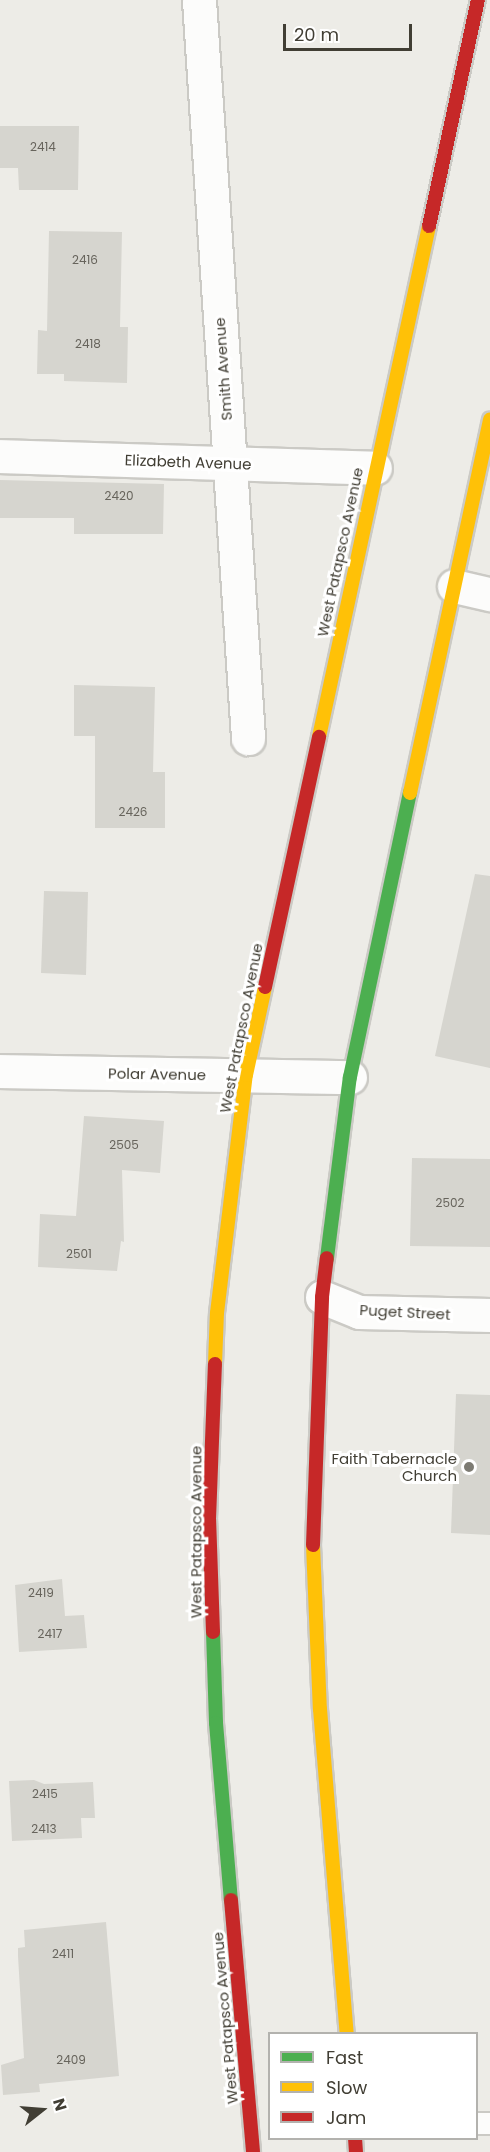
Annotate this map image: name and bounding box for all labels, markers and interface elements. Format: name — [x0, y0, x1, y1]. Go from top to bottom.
scale bar — [286, 12, 415, 50]
text: 20 m — [294, 22, 339, 47]
house number: 2414 — [30, 140, 56, 154]
house number: 2416 — [72, 253, 98, 267]
street label: Smith Avenue — [210, 317, 236, 421]
house number: 2418 — [75, 337, 101, 351]
street label: Elizabeth Avenue — [124, 451, 252, 473]
street label: West Patapsco Avenue — [313, 466, 367, 638]
house number: 2420 — [105, 489, 133, 503]
house number: 2426 — [119, 805, 147, 819]
street label: West Patapsco Avenue — [216, 942, 266, 1114]
street label: Polar Avenue — [108, 1064, 206, 1084]
house number: 2505 — [109, 1138, 139, 1152]
house number: 2502 — [436, 1196, 464, 1210]
house number: 2501 — [66, 1247, 92, 1261]
street label: Puget Street — [359, 1301, 451, 1323]
street label: West Patapsco Avenue — [187, 1446, 205, 1618]
place label: Faith Tabernacle Church — [331, 1449, 457, 1484]
marker: Faith Tabernacle Church — [462, 1460, 476, 1474]
house number: 2419 — [28, 1586, 54, 1600]
house number: 2417 — [38, 1627, 62, 1641]
house number: 2415 — [32, 1787, 58, 1801]
house number: 2413 — [31, 1822, 57, 1836]
street label: West Patapsco Avenue — [209, 1931, 241, 2105]
house number: 2411 — [52, 1947, 74, 1961]
legend — [268, 2032, 478, 2140]
text: Fast — [326, 2045, 363, 2070]
house number: 2409 — [56, 2053, 86, 2067]
text: Slow — [326, 2075, 367, 2100]
north arrow — [12, 2080, 72, 2140]
text: N — [47, 2095, 72, 2114]
text: Jam — [326, 2105, 366, 2130]

